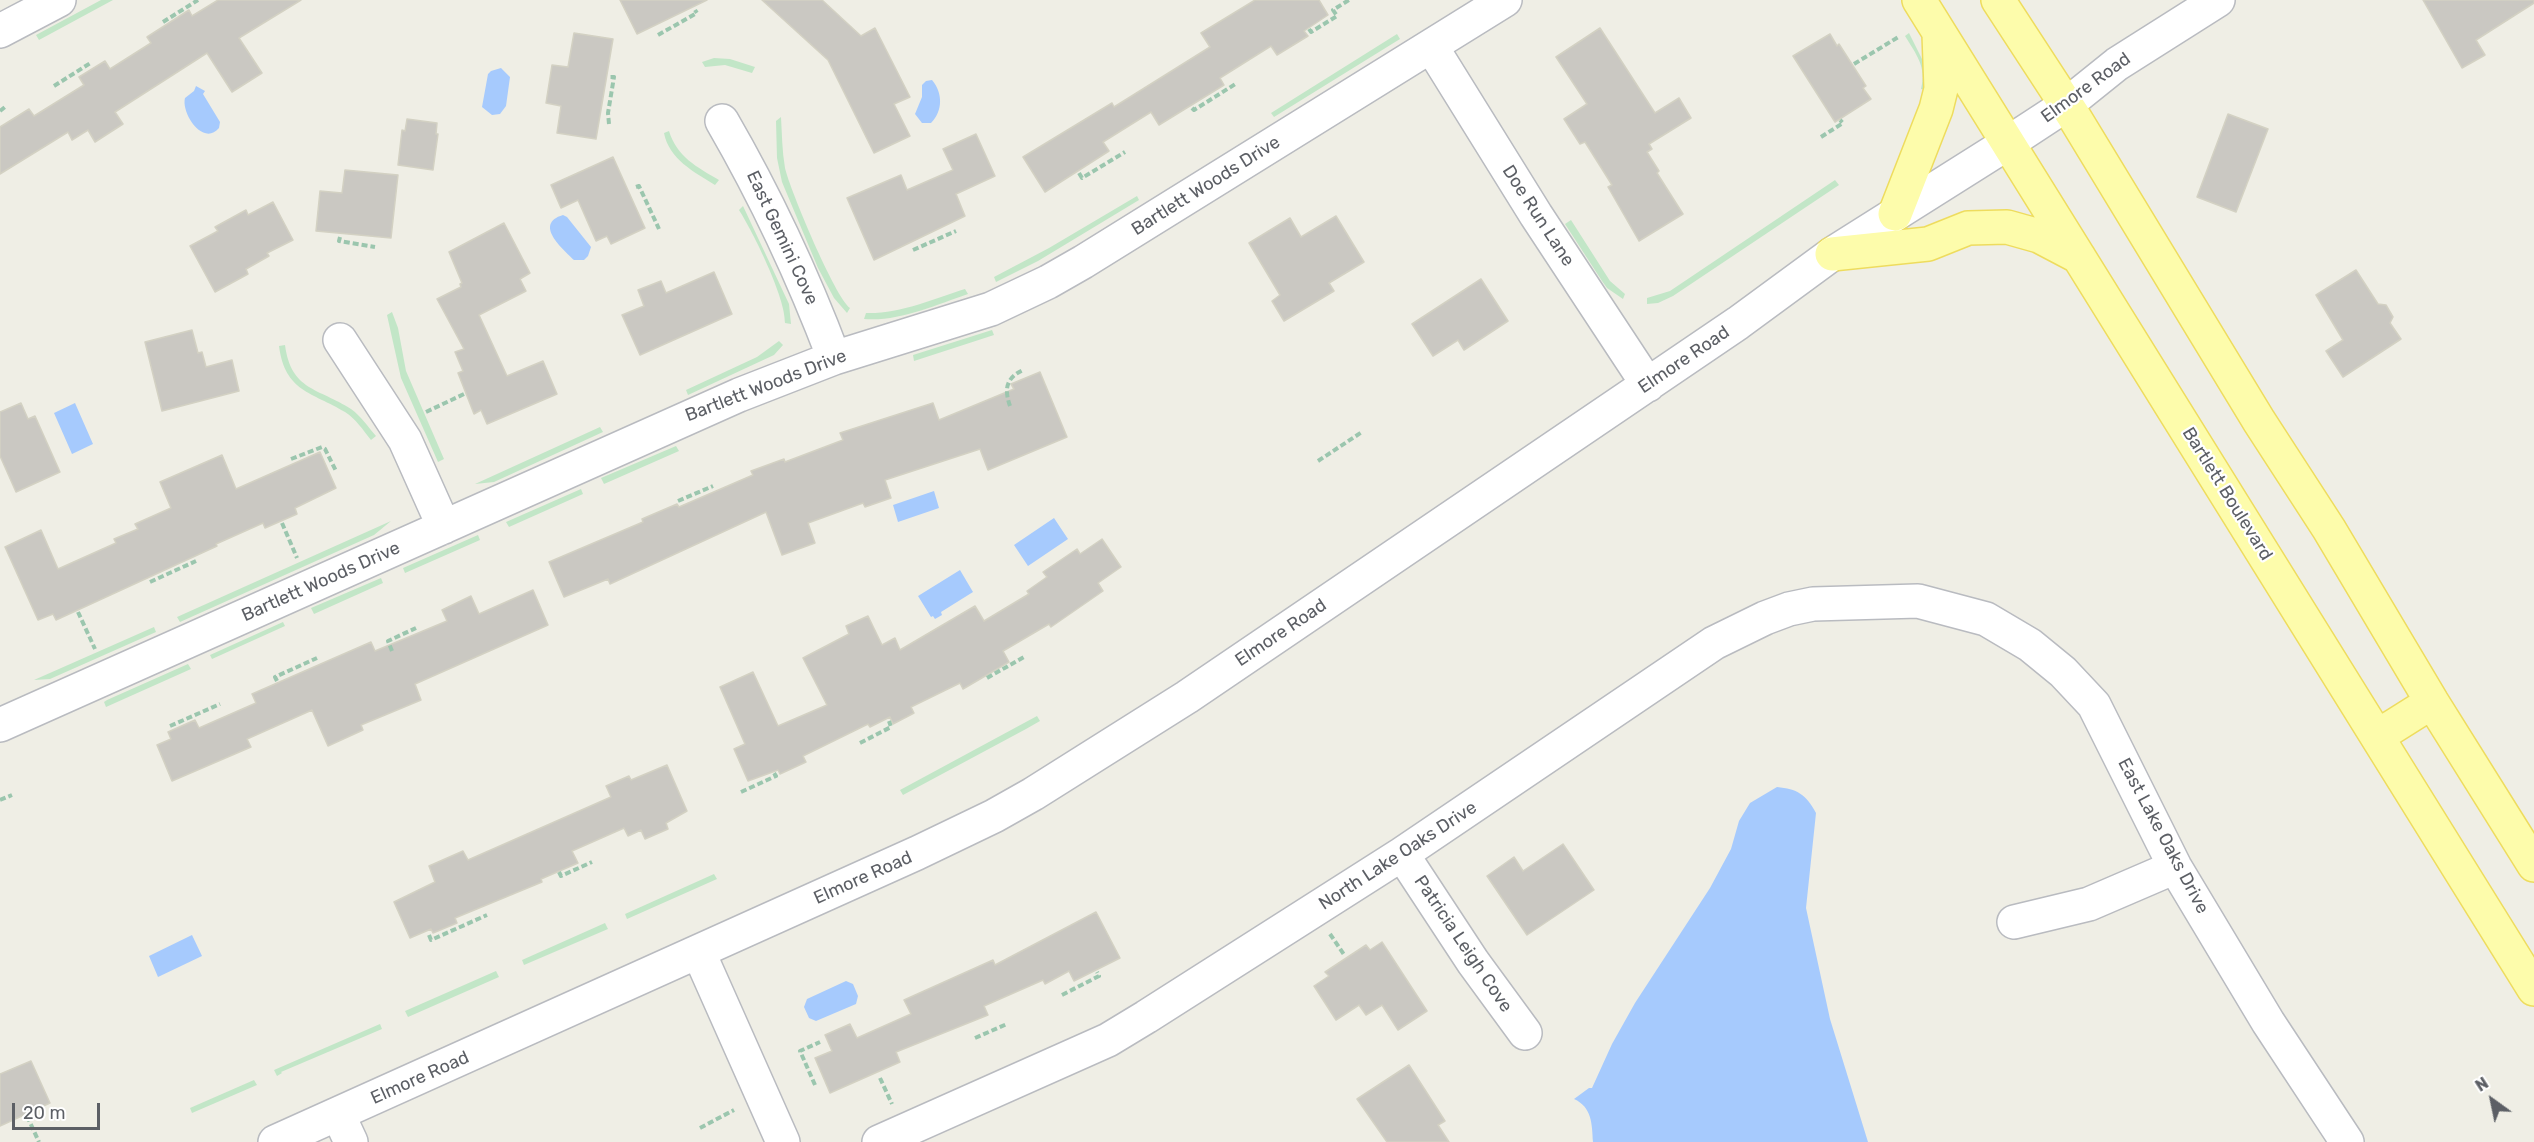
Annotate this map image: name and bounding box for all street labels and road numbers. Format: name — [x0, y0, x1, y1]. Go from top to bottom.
street label: Elmore Road — [2037, 48, 2135, 128]
street label: Bartlett Woods Drive — [1128, 132, 1284, 240]
street label: Doe Run Lane — [1497, 161, 1579, 271]
street label: East Gemini Cove — [741, 167, 823, 309]
street label: Elmore Road — [1634, 322, 1734, 398]
street label: Bartlett Woods Drive — [682, 345, 850, 427]
street label: Bartlett Boulevard — [2177, 423, 2277, 565]
street label: Bartlett Woods Drive — [238, 537, 404, 627]
street label: Elmore Road — [1231, 595, 1331, 671]
street label: East Lake Oaks Drive — [2113, 755, 2213, 917]
street label: North Lake Oaks Drive — [1315, 797, 1481, 915]
street label: Elmore Road — [810, 847, 916, 909]
street label: Patricia Leigh Cove — [1409, 872, 1517, 1016]
street label: Elmore Road — [367, 1047, 473, 1109]

